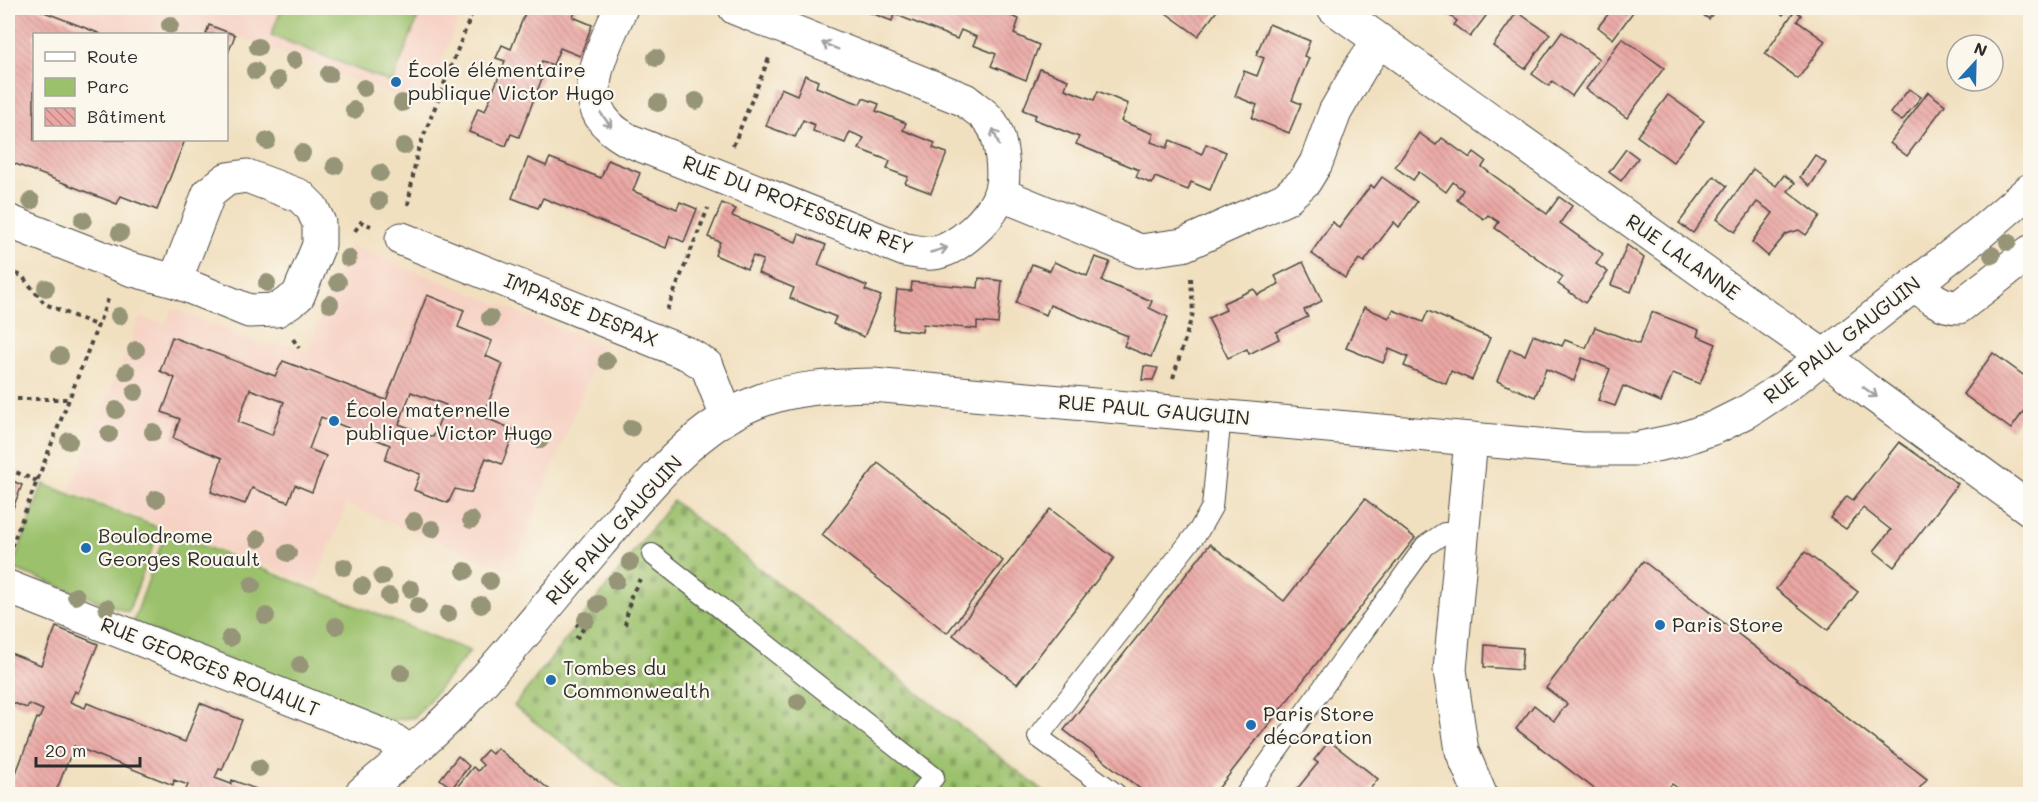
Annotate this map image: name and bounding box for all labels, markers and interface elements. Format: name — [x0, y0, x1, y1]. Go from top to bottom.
legend — [33, 33, 228, 141]
north arrow — [1945, 33, 2005, 93]
text: N — [1971, 37, 1990, 61]
one-way arrow — [821, 40, 840, 51]
text: Route — [87, 44, 138, 68]
place label: École élémentaire publique Victor Hugo — [408, 56, 614, 105]
text: Parc — [87, 74, 129, 98]
marker: École élémentaire publique Victor Hugo — [389, 75, 403, 89]
text: Bâtiment — [87, 104, 166, 128]
one-way arrow — [599, 112, 612, 128]
one-way arrow — [990, 128, 1001, 146]
street label: RUE DU PROFESSEUR REY — [679, 148, 917, 260]
street label: RUE LALANNE — [1621, 207, 1746, 305]
one-way arrow — [929, 244, 948, 255]
street label: IMPASSE DESPAX — [501, 266, 662, 352]
street label: RUE PAUL GAUGUIN — [1758, 270, 1925, 409]
one-way arrow — [1861, 386, 1877, 399]
street label: RUE PAUL GAUGUIN — [1057, 388, 1251, 430]
place label: École maternelle publique Victor Hugo — [346, 396, 552, 445]
marker: École maternelle publique Victor Hugo — [327, 414, 341, 428]
street label: RUE PAUL GAUGUIN — [539, 449, 687, 610]
place label: Boulodrome Georges Rouault — [98, 522, 260, 571]
marker: Boulodrome Georges Rouault — [79, 541, 93, 555]
street label: RUE GEORGES ROUAULT — [97, 610, 324, 722]
place label: Paris Store — [1672, 611, 1783, 637]
marker: Paris Store — [1653, 618, 1667, 632]
place label: Tombes du Commonwealth — [563, 654, 709, 703]
marker: Tombes du Commonwealth — [544, 673, 558, 687]
place label: Paris Store décoration — [1263, 700, 1374, 749]
marker: Paris Store décoration — [1244, 718, 1258, 732]
scale bar — [36, 730, 140, 768]
text: 20 m — [45, 738, 86, 762]

